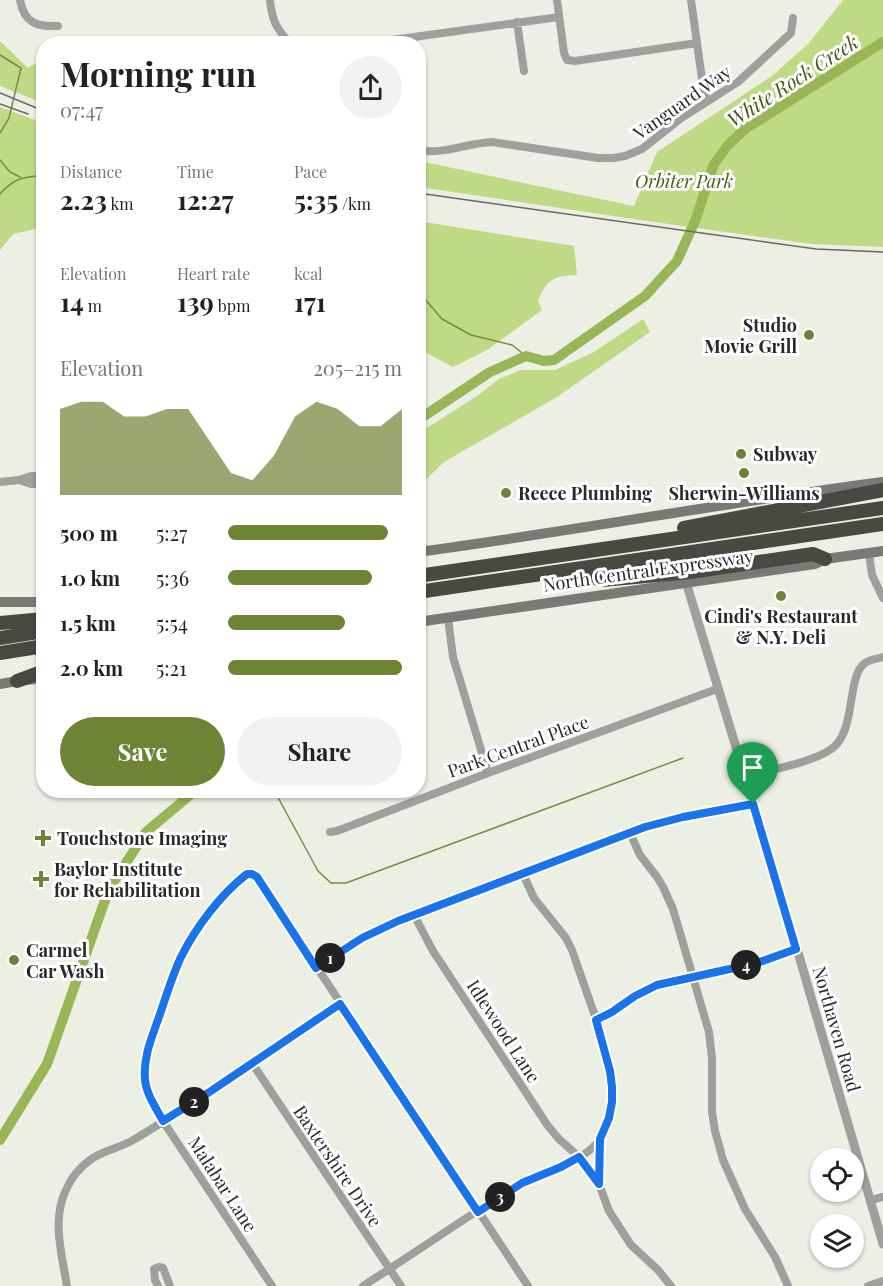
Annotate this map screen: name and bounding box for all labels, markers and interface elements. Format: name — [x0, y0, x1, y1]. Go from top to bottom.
water label: White Rock Creek — [721, 28, 863, 132]
text: Morning run — [60, 51, 256, 95]
button: share — [339, 56, 402, 119]
street label: Vanguard Way — [628, 59, 736, 145]
text: 07:47 — [60, 96, 103, 123]
text: Distance — [60, 161, 122, 182]
text: Time — [177, 161, 214, 182]
text: Pace — [294, 161, 327, 182]
park label: Orbiter Park — [635, 169, 733, 193]
text: 2.23 — [60, 182, 107, 217]
text: 12:27 — [177, 182, 234, 217]
text: 5:35 — [294, 182, 338, 217]
text: km — [107, 193, 133, 214]
text: /km — [338, 193, 371, 214]
text: Elevation — [60, 263, 127, 284]
text: Heart rate — [177, 263, 250, 284]
text: kcal — [294, 263, 323, 284]
text: 14 — [60, 284, 84, 319]
text: 139 — [177, 284, 214, 319]
text: 171 — [294, 284, 326, 319]
text: m — [84, 295, 102, 316]
text: bpm — [214, 295, 250, 316]
place label: Studio Movie Grill — [704, 313, 797, 358]
marker: Studio Movie Grill — [802, 328, 816, 342]
text: Elevation — [60, 354, 143, 381]
text: 205–215 m — [313, 354, 402, 381]
place label: Subway — [753, 442, 818, 466]
marker: Subway — [734, 447, 748, 461]
marker: Sherwin-Williams — [737, 466, 751, 480]
place label: Reece Plumbing — [518, 481, 652, 505]
place label: Sherwin-Williams — [668, 481, 820, 505]
marker: Reece Plumbing — [499, 486, 513, 500]
text: 500 m — [60, 519, 118, 546]
text: 5:27 — [156, 519, 187, 546]
street label: North Central Expressway — [541, 543, 755, 597]
text: 1.0 km — [60, 564, 120, 591]
text: 5:36 — [156, 564, 189, 591]
marker: Cindi's Restaurant & N.Y. Deli — [774, 589, 788, 603]
place label: Cindi's Restaurant & N.Y. Deli — [704, 604, 858, 649]
text: 1.5 km — [60, 609, 116, 636]
text: 5:54 — [156, 609, 188, 636]
text: 2.0 km — [60, 654, 123, 681]
text: 5:21 — [156, 654, 187, 681]
street label: Park Central Place — [444, 709, 592, 783]
button: Save — [60, 717, 225, 786]
button: Share — [237, 717, 402, 786]
pin — [727, 742, 778, 804]
icon: arrive — [736, 751, 769, 784]
place label: Touchstone Imaging — [57, 826, 227, 850]
marker: Touchstone Imaging — [34, 829, 52, 847]
place label: Baylor Institute for Rehabilitation — [54, 857, 201, 902]
marker: Baylor Institute for Rehabilitation — [32, 870, 50, 888]
place label: Carmel Car Wash — [26, 938, 104, 983]
pin: 1 — [315, 943, 345, 973]
text: 1 — [327, 947, 333, 968]
pin: 4 — [731, 950, 761, 980]
marker: Carmel Car Wash — [7, 953, 21, 967]
text: 4 — [742, 954, 750, 975]
street label: Northaven Road — [808, 963, 867, 1095]
street label: Idlewood Lane — [462, 975, 546, 1087]
pin: 2 — [179, 1087, 209, 1117]
text: 2 — [190, 1091, 198, 1112]
street label: Baxtershire Drive — [288, 1100, 388, 1232]
street label: Malabar Lane — [183, 1132, 263, 1236]
map controls — [810, 1148, 864, 1268]
button: locate — [810, 1148, 864, 1202]
pin: 3 — [485, 1182, 515, 1212]
text: 3 — [496, 1186, 504, 1207]
button: layers — [810, 1214, 864, 1268]

